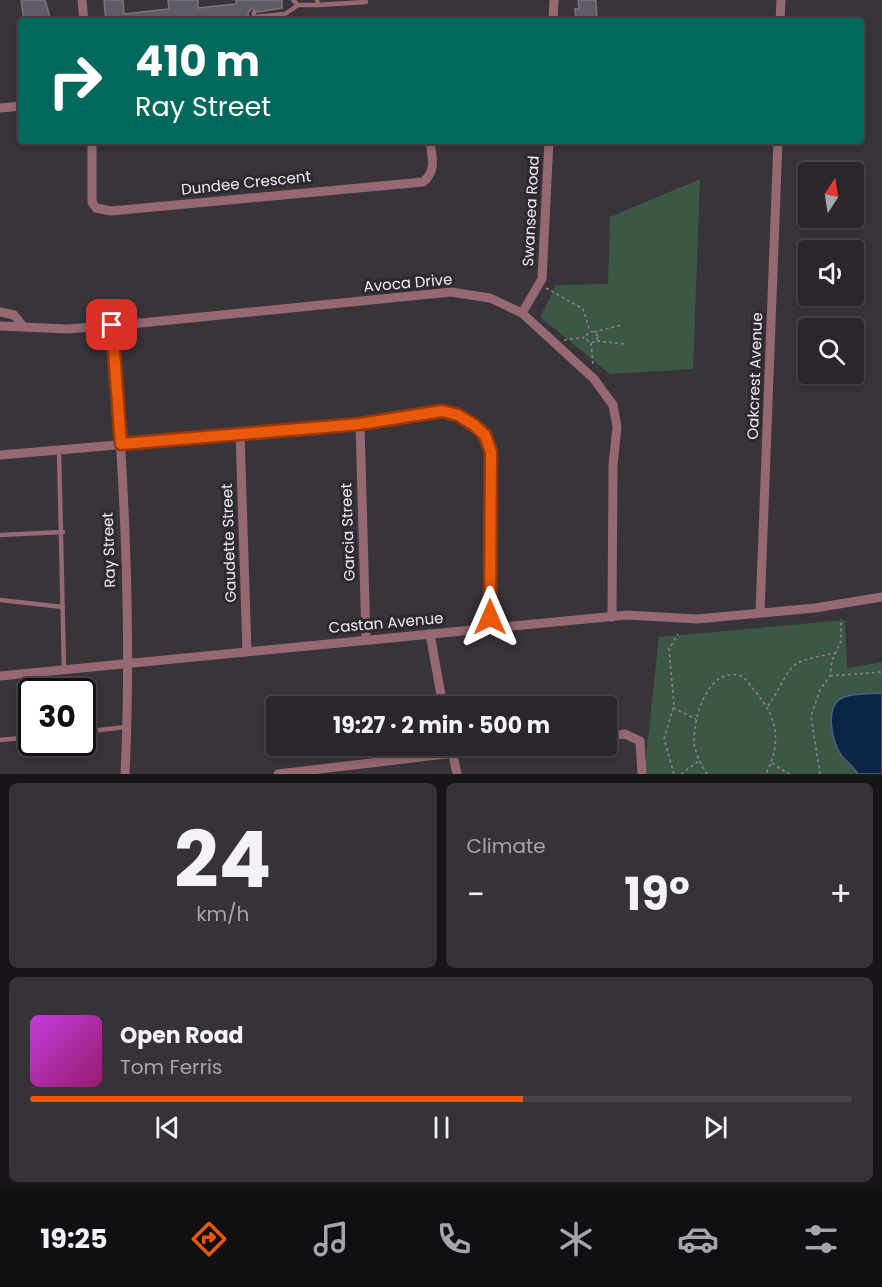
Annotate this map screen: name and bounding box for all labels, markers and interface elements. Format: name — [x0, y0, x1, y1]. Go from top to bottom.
text: 410 m — [135, 32, 260, 91]
icon: right — [36, 42, 114, 120]
text: Ray Street — [135, 88, 271, 125]
street label: Swansea Road — [517, 155, 544, 267]
north arrow — [798, 162, 864, 228]
map controls — [798, 162, 864, 384]
street label: Dundee Crescent — [180, 165, 312, 200]
button: sound — [798, 240, 864, 306]
street label: Avoca Drive — [363, 268, 453, 297]
pin — [86, 299, 137, 350]
icon: arrive — [95, 308, 128, 341]
street label: Oakcrest Avenue — [742, 312, 767, 440]
button: search — [798, 318, 864, 384]
street label: Gaudette Street — [216, 483, 241, 603]
street label: Garcia Street — [335, 483, 360, 581]
street label: Ray Street — [97, 512, 120, 588]
position arrow — [458, 585, 522, 649]
street label: Castan Avenue — [328, 607, 444, 638]
speed limit sign: 30 — [18, 678, 96, 756]
text: 19:27 · 2 min · 500 m — [333, 710, 550, 741]
text: 24 — [174, 805, 271, 914]
text: Climate — [467, 832, 546, 860]
text: 19° — [624, 863, 690, 926]
text: − — [467, 871, 485, 918]
text: + — [829, 871, 852, 918]
text: km/h — [196, 900, 249, 928]
text: Open Road — [120, 1020, 244, 1051]
text: Tom Ferris — [120, 1053, 222, 1081]
icon: previous — [151, 1111, 184, 1144]
icon: pause — [425, 1111, 458, 1144]
icon: next — [699, 1111, 732, 1144]
icon: directions — [188, 1218, 230, 1260]
icon: music — [310, 1218, 352, 1260]
icon: phone — [433, 1218, 475, 1260]
icon: climate — [555, 1218, 597, 1260]
icon: car — [677, 1218, 719, 1260]
icon: filters — [800, 1218, 842, 1260]
text: 19:25 — [40, 1220, 108, 1257]

